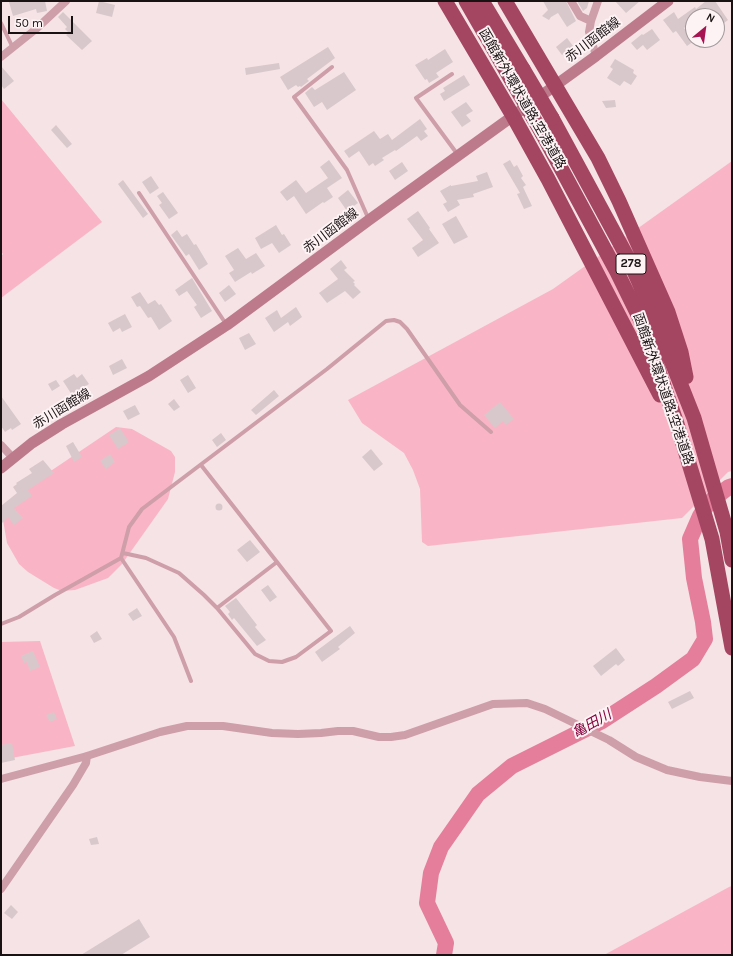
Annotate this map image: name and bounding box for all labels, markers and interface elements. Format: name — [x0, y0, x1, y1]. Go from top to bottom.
scale bar — [10, 8, 75, 34]
north arrow — [685, 8, 725, 48]
text: N — [704, 10, 717, 26]
street label: 赤川函館線 — [562, 14, 624, 66]
text: 50 m — [15, 16, 43, 30]
street label: 函館新外環状道路;空港道路 — [475, 26, 569, 172]
street label: 赤川函館線 — [300, 205, 362, 257]
road number: 278 — [616, 254, 646, 274]
street label: 函館新外環状道路;空港道路 — [630, 311, 696, 467]
street label: 赤川函館線 — [30, 386, 94, 432]
water label: 亀田川 — [570, 706, 614, 742]

